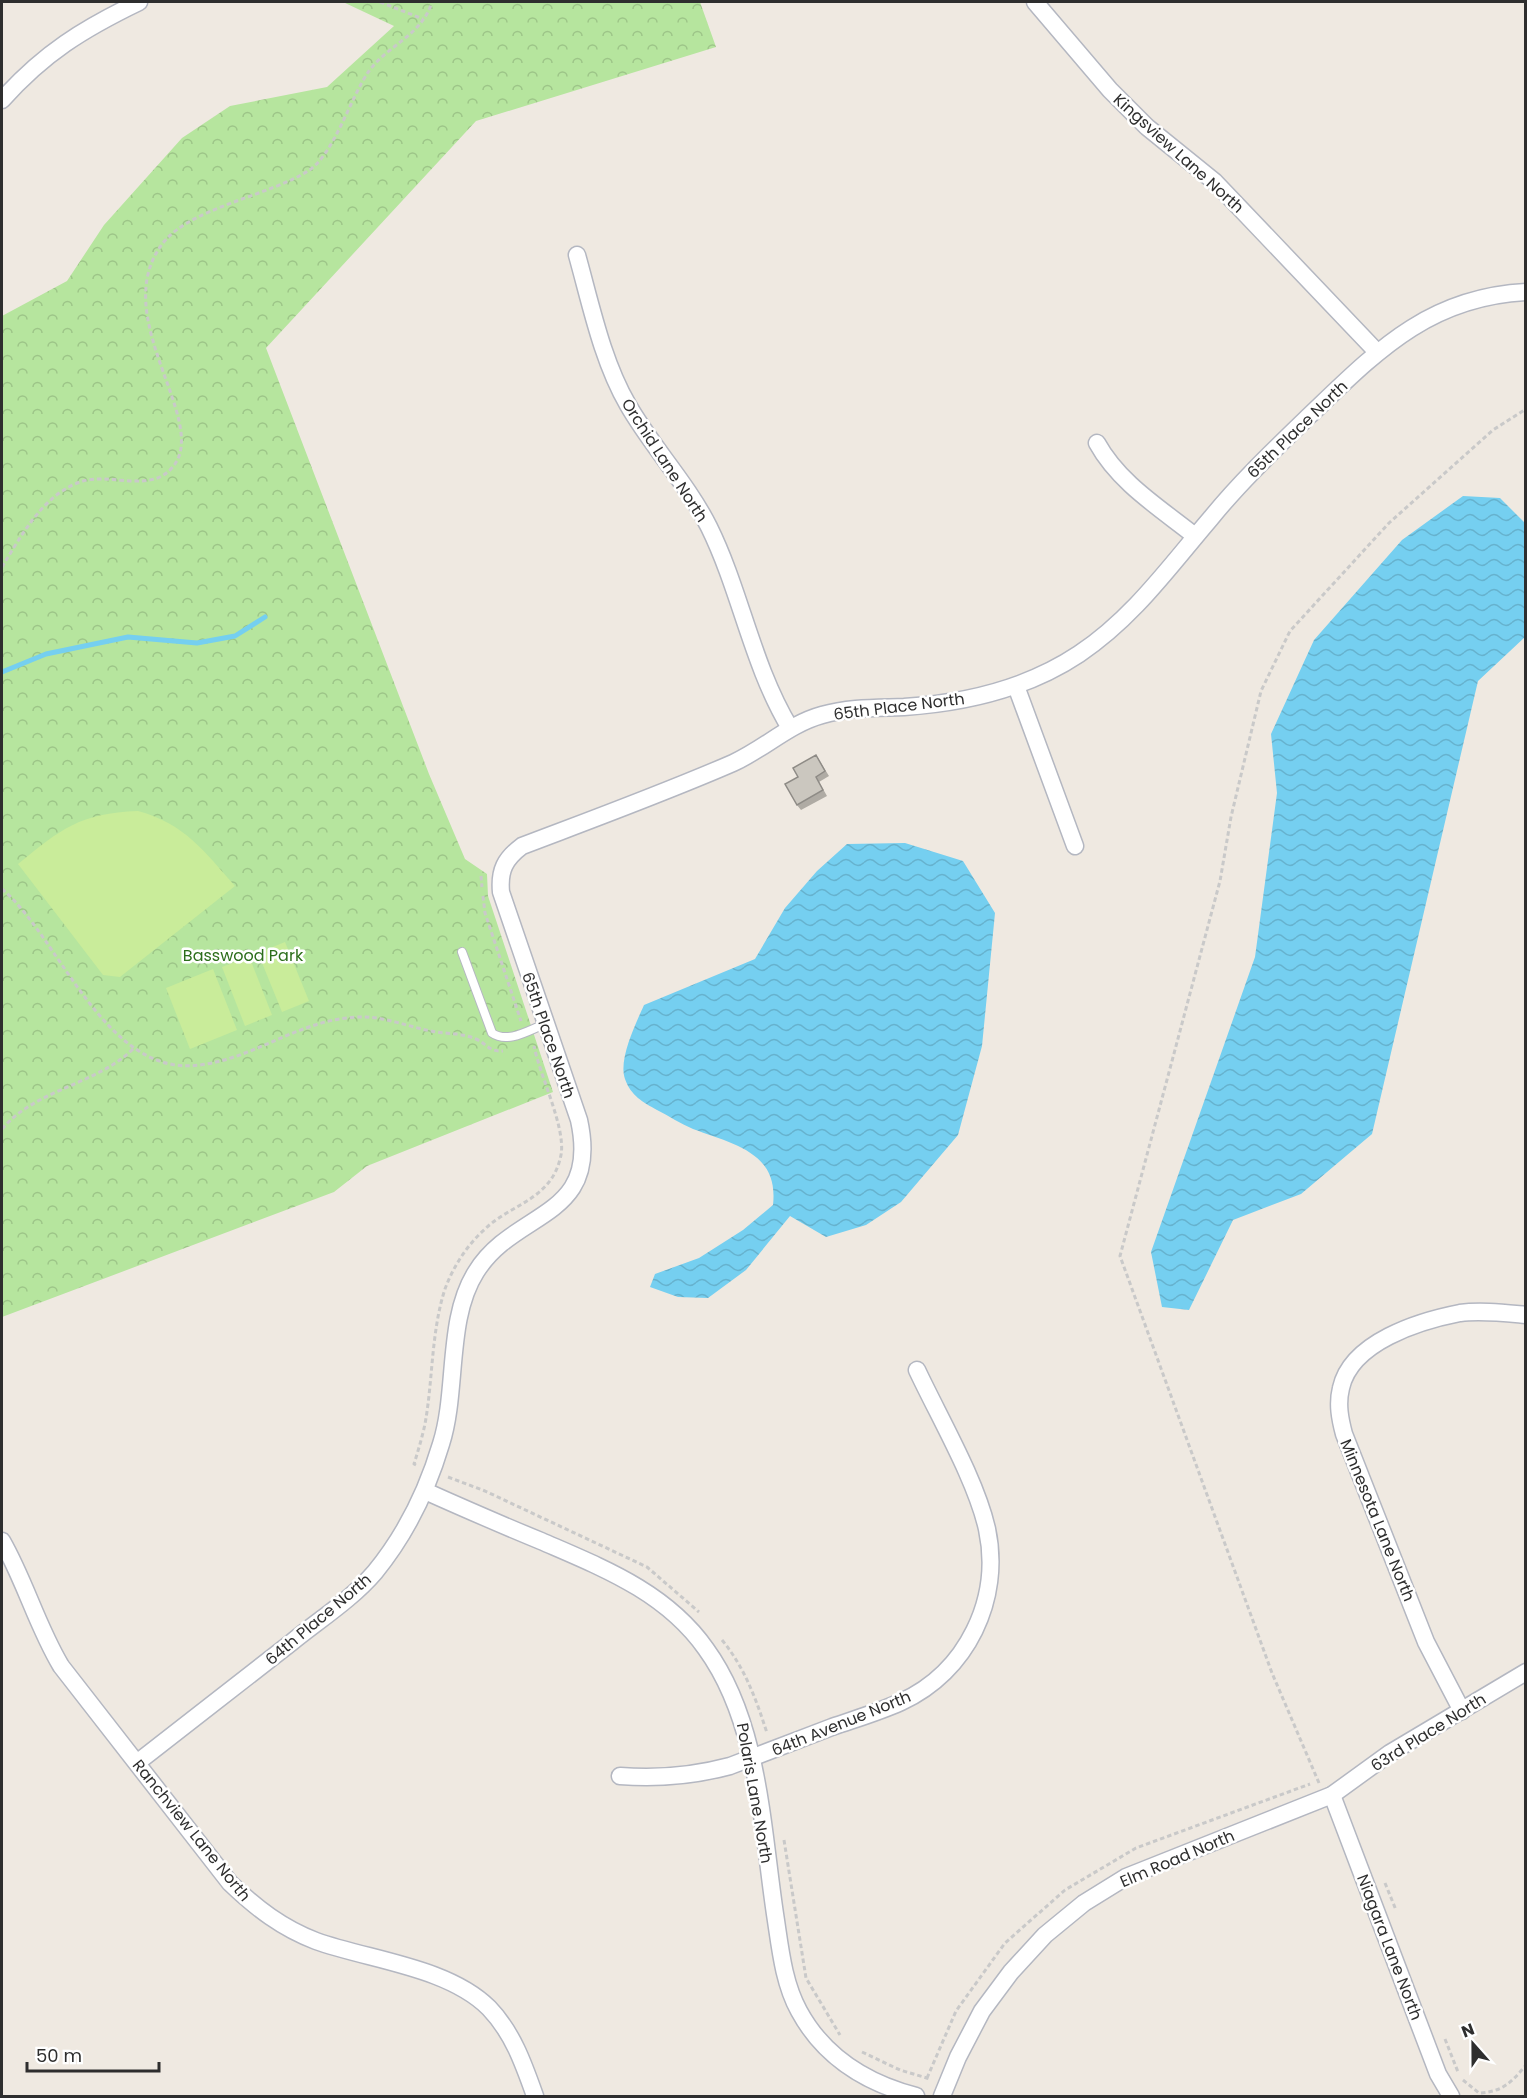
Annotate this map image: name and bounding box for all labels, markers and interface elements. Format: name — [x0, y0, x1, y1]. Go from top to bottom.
street label: Kingsview Lane North — [1108, 88, 1249, 218]
street label: 65th Place North — [1242, 375, 1353, 483]
street label: Orchid Lane North — [616, 394, 713, 527]
street label: 65th Place North — [832, 687, 966, 726]
park label: Basswood Park — [183, 944, 304, 967]
street label: 65th Place North — [516, 969, 581, 1101]
street label: Minnesota Lane North — [1334, 1436, 1421, 1605]
street label: 64th Place North — [260, 1568, 376, 1671]
street label: 64th Avenue North — [768, 1685, 914, 1762]
street label: 63rd Place North — [1366, 1688, 1490, 1777]
street label: Polaris Lane North — [731, 1721, 778, 1865]
street label: Ranchview Lane North — [127, 1754, 256, 1906]
street label: Elm Road North — [1116, 1824, 1238, 1893]
street label: Niagara Lane North — [1351, 1871, 1428, 2023]
north arrow — [1443, 2014, 1503, 2074]
text: N — [1458, 2018, 1478, 2043]
scale bar — [27, 2035, 159, 2073]
text: 50 m — [36, 2043, 82, 2068]

